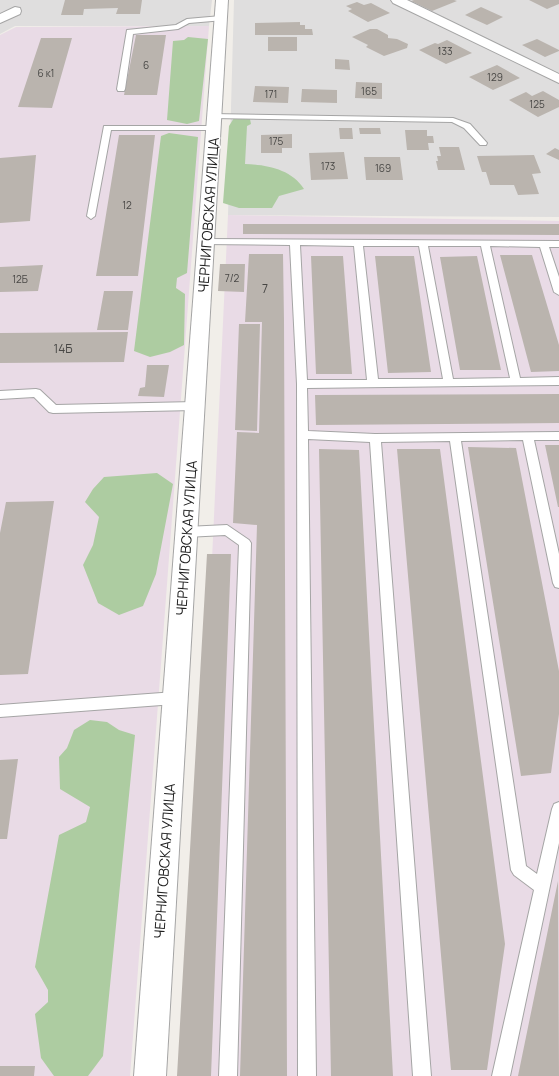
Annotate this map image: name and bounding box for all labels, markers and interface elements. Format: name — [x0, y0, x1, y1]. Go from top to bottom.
house number: 133 — [438, 44, 452, 58]
house number: 6 — [143, 58, 149, 72]
house number: 6 к1 — [37, 66, 55, 80]
house number: 129 — [487, 70, 503, 84]
house number: 165 — [361, 84, 377, 98]
house number: 171 — [265, 87, 277, 101]
house number: 125 — [529, 97, 545, 111]
house number: 175 — [269, 134, 284, 148]
street label: ЧЕРНИГОВСКАЯ УЛИЦА — [193, 137, 223, 293]
house number: 173 — [321, 159, 335, 173]
house number: 169 — [375, 161, 391, 175]
house number: 12 — [122, 198, 132, 212]
house number: 7/2 — [225, 271, 240, 285]
house number: 12Б — [12, 272, 28, 286]
house number: 7 — [262, 280, 268, 297]
house number: 14Б — [53, 340, 73, 357]
street label: ЧЕРНИГОВСКАЯ УЛИЦА — [171, 460, 201, 616]
street label: ЧЕРНИГОВСКАЯ УЛИЦА — [149, 783, 179, 939]

